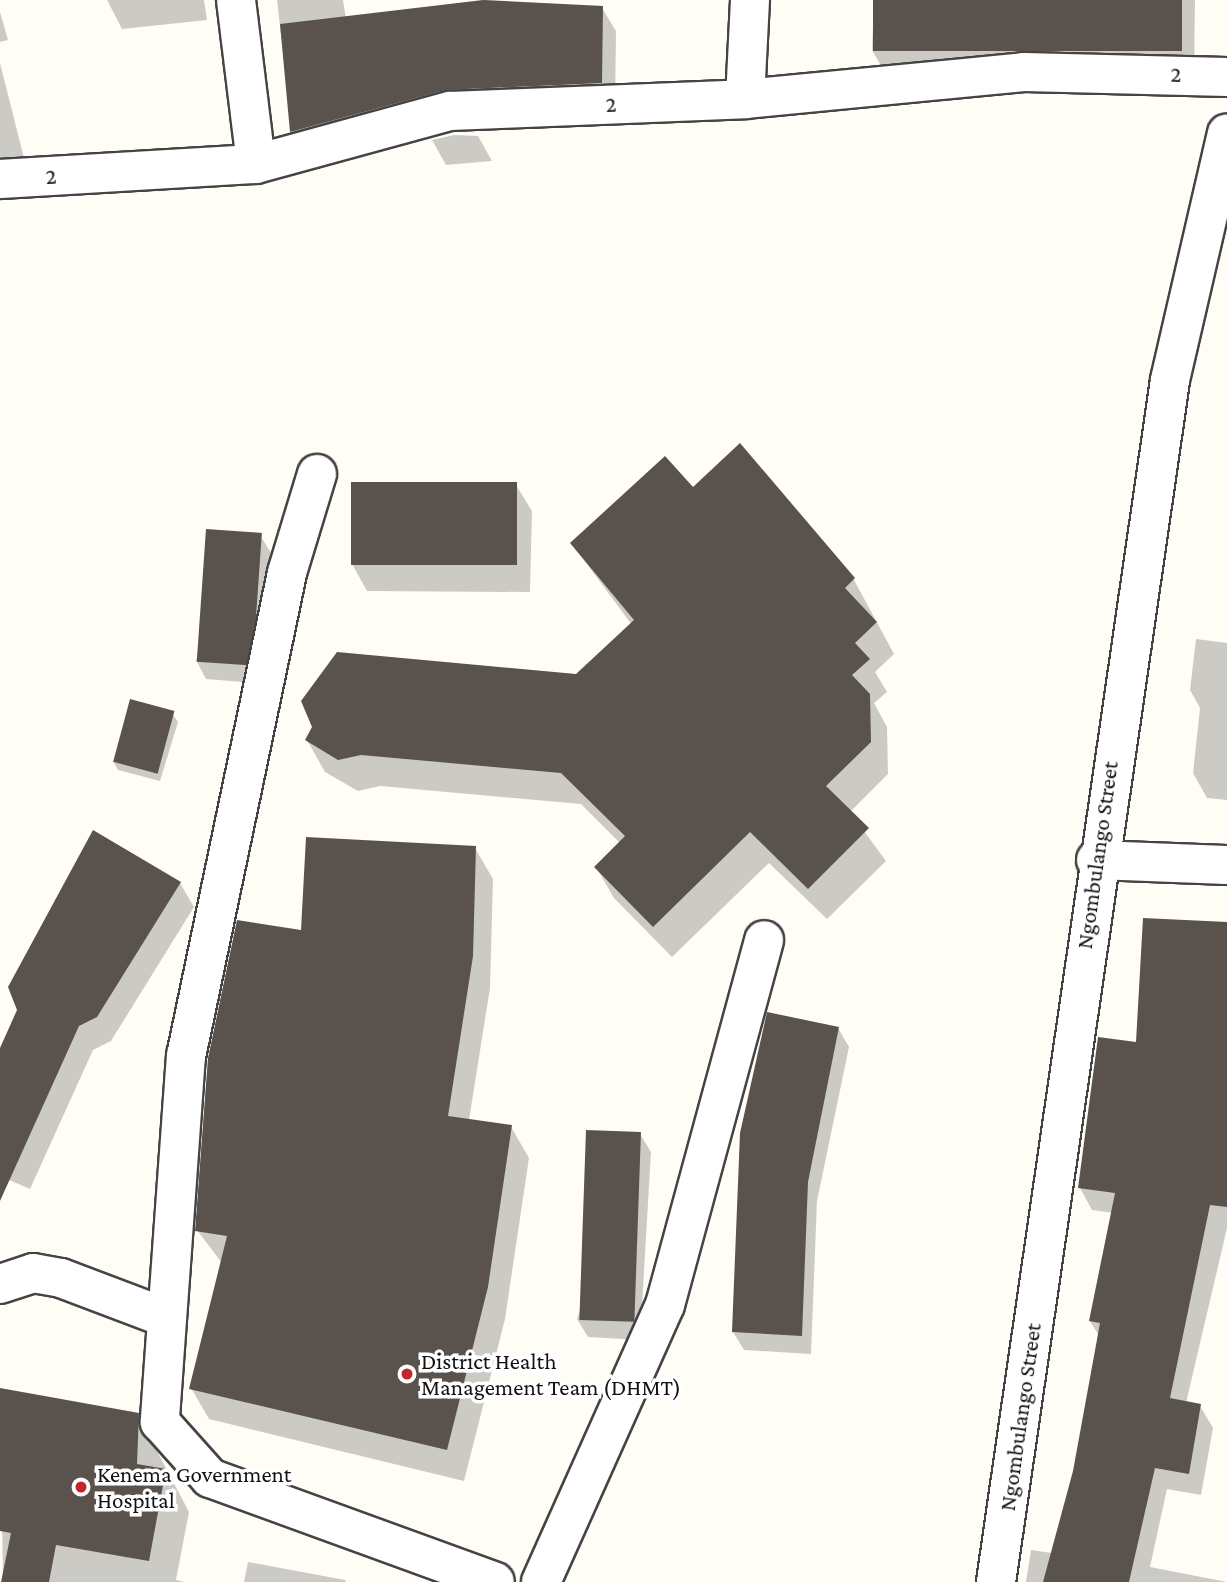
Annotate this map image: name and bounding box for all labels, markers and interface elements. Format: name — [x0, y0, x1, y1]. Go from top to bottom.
street label: 2 — [1170, 60, 1182, 88]
street label: 2 — [605, 90, 617, 118]
street label: 2 — [45, 162, 57, 190]
street label: Ngombulango Street — [1070, 759, 1124, 951]
street label: Ngombulango Street — [993, 1321, 1047, 1513]
place label: District Health Management Team (DHMT) — [421, 1347, 681, 1401]
marker: District Health Management Team (DHMT) — [399, 1366, 415, 1382]
place label: Kenema Government Hospital — [97, 1460, 291, 1514]
marker: Kenema Government Hospital — [71, 1477, 91, 1497]

